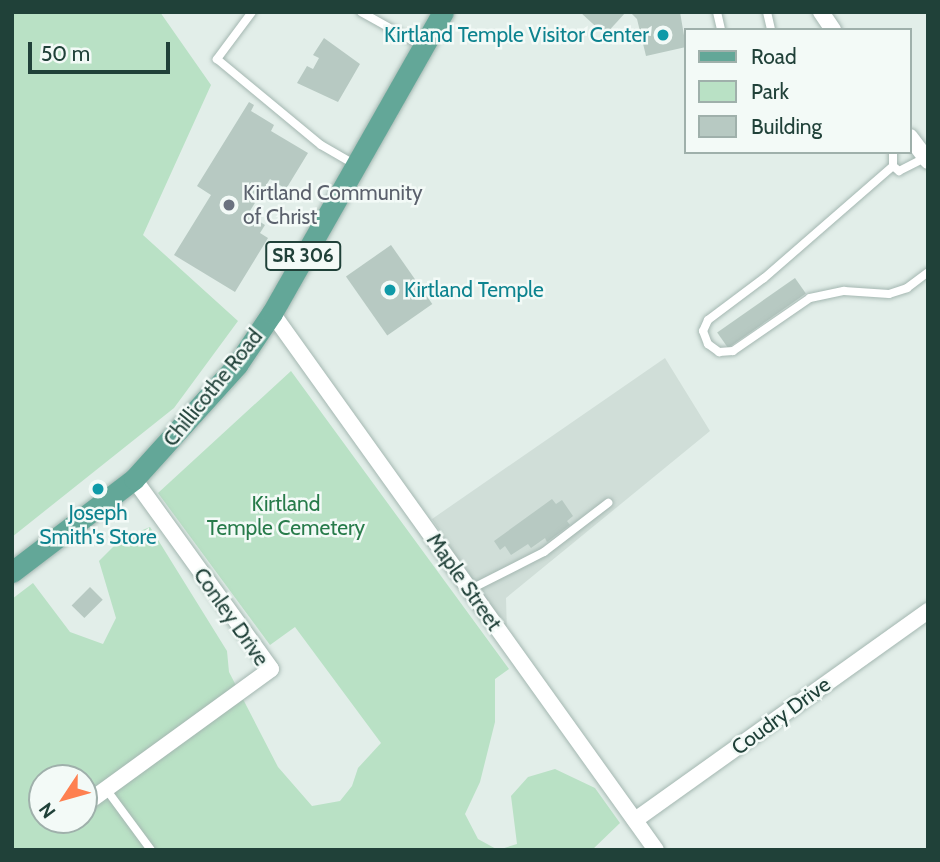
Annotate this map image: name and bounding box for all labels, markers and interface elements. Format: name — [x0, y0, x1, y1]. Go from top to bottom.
place label: Kirtland Temple Visitor Center — [384, 22, 649, 48]
marker: Kirtland Temple Visitor Center — [655, 27, 671, 43]
scale bar — [32, 28, 173, 72]
legend — [684, 28, 912, 154]
text: 50 m — [41, 41, 90, 66]
text: Road — [751, 44, 797, 69]
text: Park — [751, 79, 789, 104]
text: Building — [751, 114, 822, 139]
place label: Kirtland Community of Christ — [243, 180, 423, 230]
marker: Kirtland Community of Christ — [221, 197, 237, 213]
road number: SR 306 — [264, 240, 342, 272]
place label: Kirtland Temple — [404, 277, 544, 303]
marker: Kirtland Temple — [382, 282, 398, 298]
street label: Chillicothe Road — [158, 324, 268, 452]
marker: Joseph Smith's Store — [90, 481, 106, 497]
park label: Kirtland Temple Cemetery — [207, 491, 365, 541]
place label: Joseph Smith's Store — [39, 500, 157, 550]
street label: Maple Street — [421, 528, 507, 636]
street label: Conley Drive — [188, 563, 274, 671]
street label: Coudry Drive — [727, 672, 835, 760]
north arrow — [28, 764, 98, 834]
text: N — [34, 798, 60, 823]

